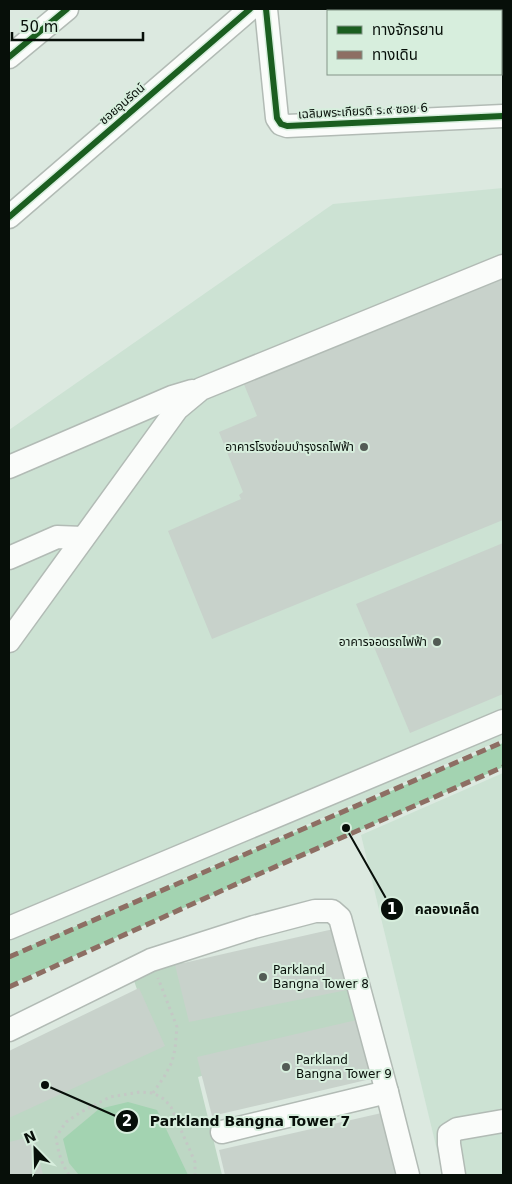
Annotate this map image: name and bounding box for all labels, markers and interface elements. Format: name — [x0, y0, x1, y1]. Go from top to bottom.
scale bar — [12, 10, 144, 42]
legend — [327, 10, 502, 75]
text: 50 m — [20, 18, 58, 36]
text: ทางจักรยาน — [372, 21, 444, 39]
text: ทางเดิน — [372, 46, 418, 64]
street label: ซอยอุนรัดน์ — [96, 80, 148, 128]
street label: เฉลิมพระเกียรติ ร.๙ ซอย 6 — [298, 101, 428, 121]
place label: อาคารโรงซ่อมบำรุงรถไฟฟ้า — [225, 440, 354, 454]
marker: อาคารโรงซ่อมบำรุงรถไฟฟ้า — [358, 441, 370, 453]
place label: อาคารจอดรถไฟฟ้า — [339, 635, 427, 649]
marker: อาคารจอดรถไฟฟ้า — [431, 636, 443, 648]
callout: คลองเคล็ด — [379, 894, 489, 923]
text: 1 — [387, 900, 397, 918]
text: คลองเคล็ด — [415, 901, 479, 917]
place label: Parkland Bangna Tower 8 — [273, 963, 369, 991]
marker: Parkland Bangna Tower 8 — [257, 971, 269, 983]
place label: Parkland Bangna Tower 9 — [296, 1053, 392, 1081]
marker: Parkland Bangna Tower 9 — [280, 1061, 292, 1073]
callout: Parkland Bangna Tower 7 — [115, 1107, 360, 1136]
text: 2 — [122, 1112, 132, 1130]
text: Parkland Bangna Tower 7 — [150, 1113, 350, 1129]
north arrow — [10, 1124, 60, 1174]
text: N — [21, 1127, 38, 1147]

